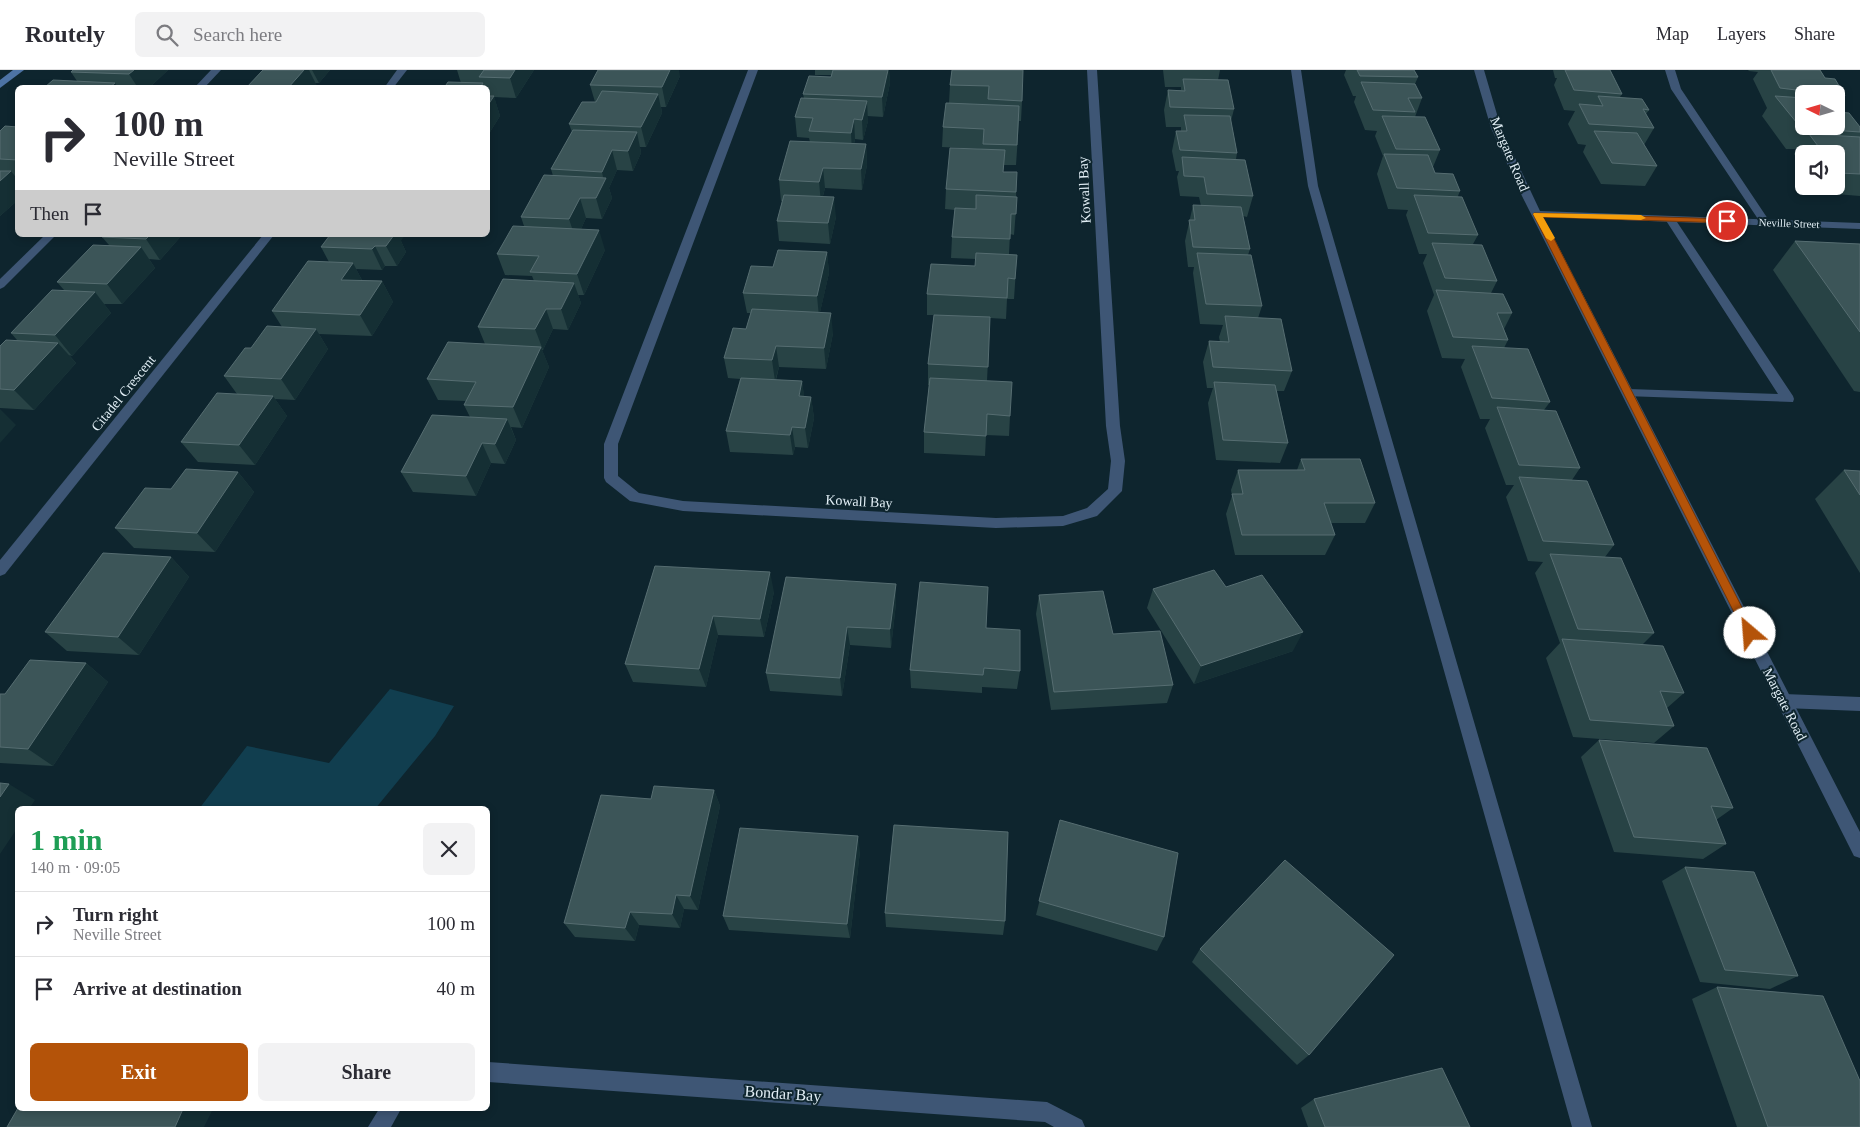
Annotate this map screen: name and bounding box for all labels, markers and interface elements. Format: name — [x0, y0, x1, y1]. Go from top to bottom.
search box — [135, 12, 485, 57]
text: Routely — [25, 21, 105, 47]
icon: search — [153, 21, 181, 49]
text: Search here — [193, 24, 282, 45]
text: Map — [1656, 24, 1689, 44]
text: Layers — [1717, 24, 1766, 44]
text: Share — [1794, 24, 1835, 44]
north arrow — [1795, 85, 1845, 135]
map controls — [1795, 85, 1845, 195]
icon: right — [30, 105, 95, 170]
text: 100 m — [113, 105, 203, 144]
street label: Margate Road — [1487, 115, 1532, 194]
button: sound — [1795, 145, 1845, 195]
text: Neville Street — [113, 146, 235, 171]
street label: Kowall Bay — [1075, 156, 1094, 224]
icon: arrive — [79, 200, 107, 228]
pin — [1706, 200, 1748, 242]
text: Then — [30, 203, 69, 224]
icon: arrive — [1713, 207, 1741, 235]
street label: Neville Street — [1758, 216, 1820, 230]
street label: Citadel Crescent — [88, 352, 159, 434]
street label: Kowall Bay — [825, 492, 893, 511]
position arrow — [1723, 606, 1775, 658]
street label: Margate Road — [1760, 665, 1809, 743]
text: 1 min — [30, 823, 103, 856]
button: close — [423, 823, 475, 875]
text: 140 m · 09:05 — [30, 859, 120, 876]
text: Turn right — [73, 904, 158, 925]
icon: right — [30, 910, 58, 938]
text: 100 m — [427, 913, 475, 934]
text: Neville Street — [73, 926, 161, 943]
icon: arrive — [30, 975, 58, 1003]
text: Arrive at destination — [73, 978, 242, 999]
text: 40 m — [436, 978, 475, 999]
button: Exit — [30, 1043, 248, 1101]
button: Share — [258, 1043, 475, 1101]
street label: Bondar Bay — [744, 1082, 822, 1106]

